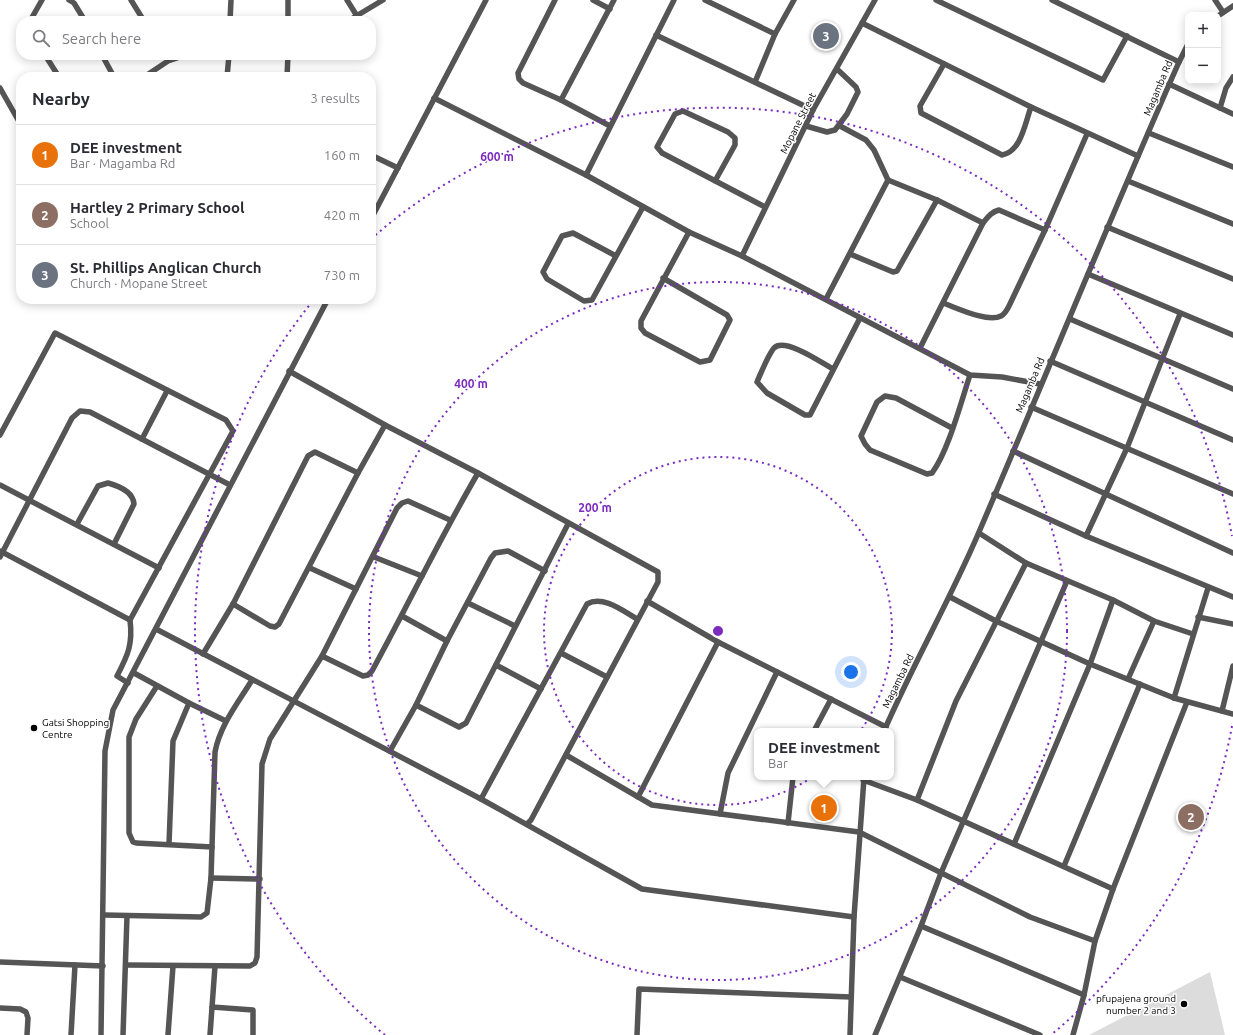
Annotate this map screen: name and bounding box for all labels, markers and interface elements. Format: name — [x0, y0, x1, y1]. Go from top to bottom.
map controls — [1185, 12, 1221, 84]
button: + — [1185, 12, 1221, 48]
search box — [16, 16, 376, 60]
pin: 3 — [813, 21, 839, 51]
icon: search — [30, 27, 52, 49]
text: Search here — [62, 30, 141, 47]
button: − — [1185, 48, 1221, 84]
street label: Magamba Rd — [1141, 59, 1175, 117]
text: Nearby — [32, 89, 90, 108]
text: 3 results — [310, 91, 360, 105]
street label: Mopane Street — [778, 91, 818, 155]
text: DEE investment — [70, 139, 182, 156]
text: 1 — [41, 148, 49, 162]
text: 160 m — [324, 148, 360, 162]
text: 600 m — [480, 150, 514, 163]
text: Bar · Magamba Rd — [70, 156, 175, 170]
text: Hartley 2 Primary School — [70, 199, 245, 216]
text: 2 — [41, 208, 49, 222]
text: 420 m — [324, 208, 360, 222]
text: School — [70, 216, 109, 230]
text: St. Phillips Anglican Church — [70, 259, 262, 276]
text: 3 — [41, 268, 49, 282]
text: 730 m — [324, 268, 360, 282]
text: Church · Mopane Street — [70, 276, 207, 290]
street label: Magamba Rd — [1013, 356, 1047, 414]
text: 400 m — [454, 377, 488, 390]
text: 200 m — [578, 501, 612, 514]
centre of rings — [711, 624, 725, 638]
street label: Magamba Rd — [880, 652, 916, 710]
your location — [841, 662, 861, 682]
place label: Gatsi Shopping Centre — [42, 717, 109, 740]
marker: Gatsi Shopping Centre — [29, 723, 39, 733]
popup — [754, 728, 894, 780]
text: DEE investment — [768, 739, 880, 756]
text: Bar — [768, 756, 788, 770]
pin: 1 — [811, 793, 837, 823]
pin: 2 — [1178, 802, 1204, 832]
place label: pfupajena ground number 2 and 3 — [1096, 993, 1176, 1016]
marker: pfupajena ground number 2 and 3 — [1179, 999, 1189, 1009]

